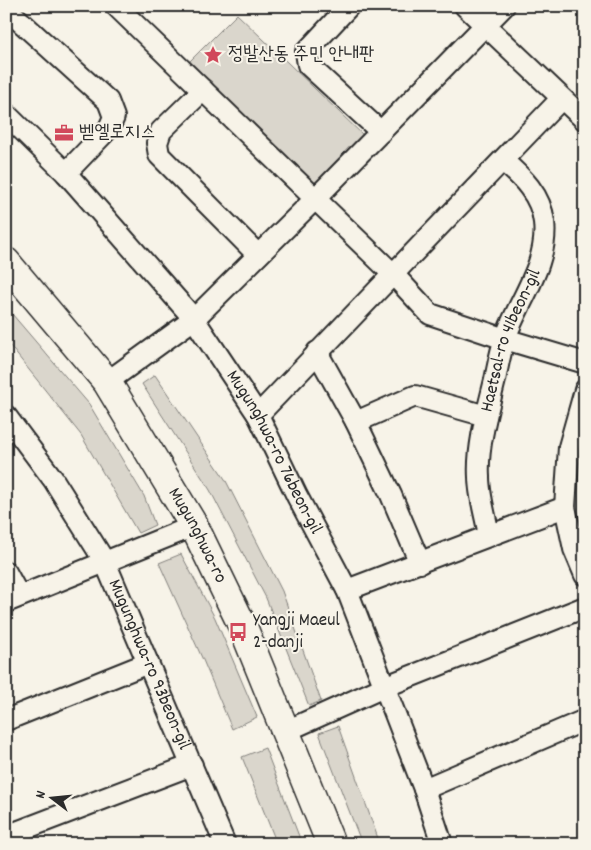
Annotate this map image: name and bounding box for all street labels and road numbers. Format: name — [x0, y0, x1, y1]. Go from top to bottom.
street label: Haetsal-ro 41beon-gil — [474, 265, 549, 415]
street label: Mugunghwa-ro 76beon-gil — [218, 365, 329, 540]
street label: Mugunghwa-ro — [160, 483, 233, 588]
street label: Mugunghwa-ro 93beon-gil — [100, 575, 197, 755]

